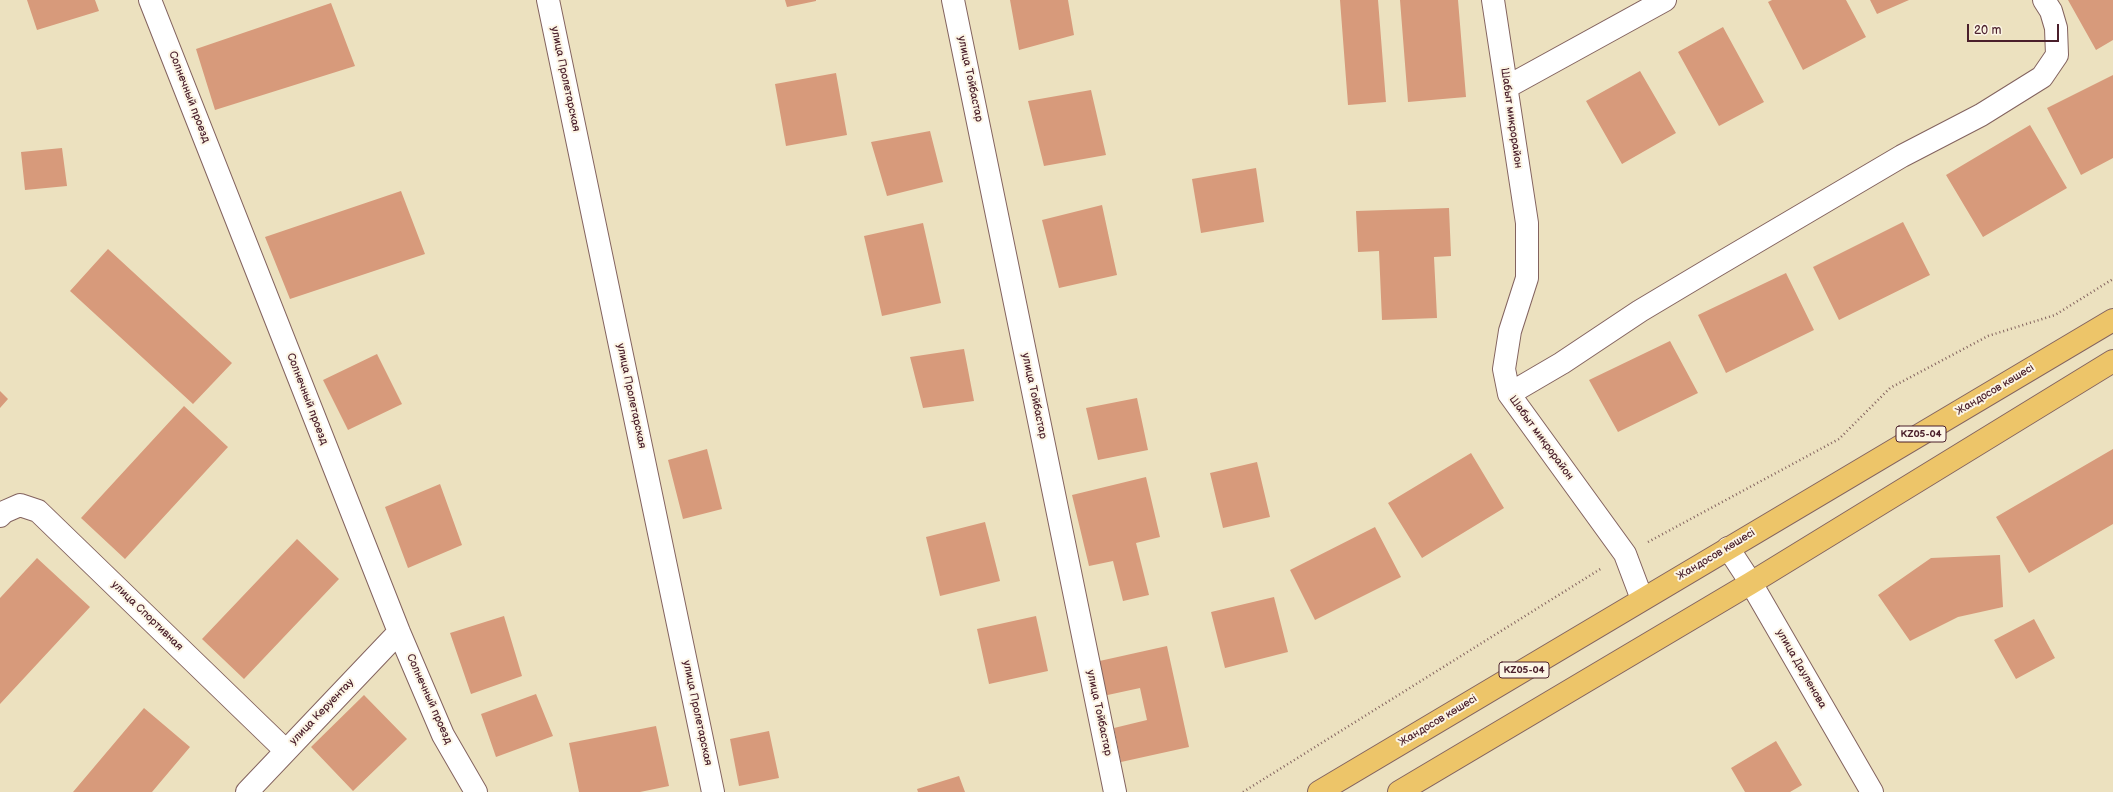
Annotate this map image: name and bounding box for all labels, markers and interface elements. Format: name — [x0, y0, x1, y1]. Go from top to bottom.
scale bar — [1969, 16, 2061, 42]
text: 20 m — [1974, 23, 2001, 38]
street label: улица Пролетарская — [547, 25, 583, 133]
street label: улица Тойбастар — [954, 35, 986, 123]
street label: Солнечный проезд — [165, 49, 213, 145]
street label: Шабыт микрорайон — [1497, 67, 1525, 169]
street label: улица Пролетарская — [613, 342, 649, 450]
street label: Солнечный проезд — [283, 351, 331, 447]
street label: улица Тойбастар — [1018, 352, 1050, 440]
street label: Жандосов көшесі — [1953, 361, 2037, 419]
street label: Шабыт микрорайон — [1506, 393, 1576, 483]
road number: KZ05-04 — [1896, 426, 1946, 442]
street label: Жандосов көшесі — [1674, 526, 1758, 584]
street label: улица Спортивная — [108, 578, 186, 654]
street label: улица Дауленова — [1773, 627, 1829, 711]
street label: Солнечный проезд — [403, 652, 455, 746]
street label: улица Пролетарская — [679, 659, 715, 767]
road number: KZ05-04 — [1499, 662, 1549, 678]
street label: улица Тойбастар — [1083, 669, 1115, 757]
street label: улица Керуентау — [287, 676, 357, 748]
street label: Жандосов көшесі — [1396, 692, 1480, 750]

